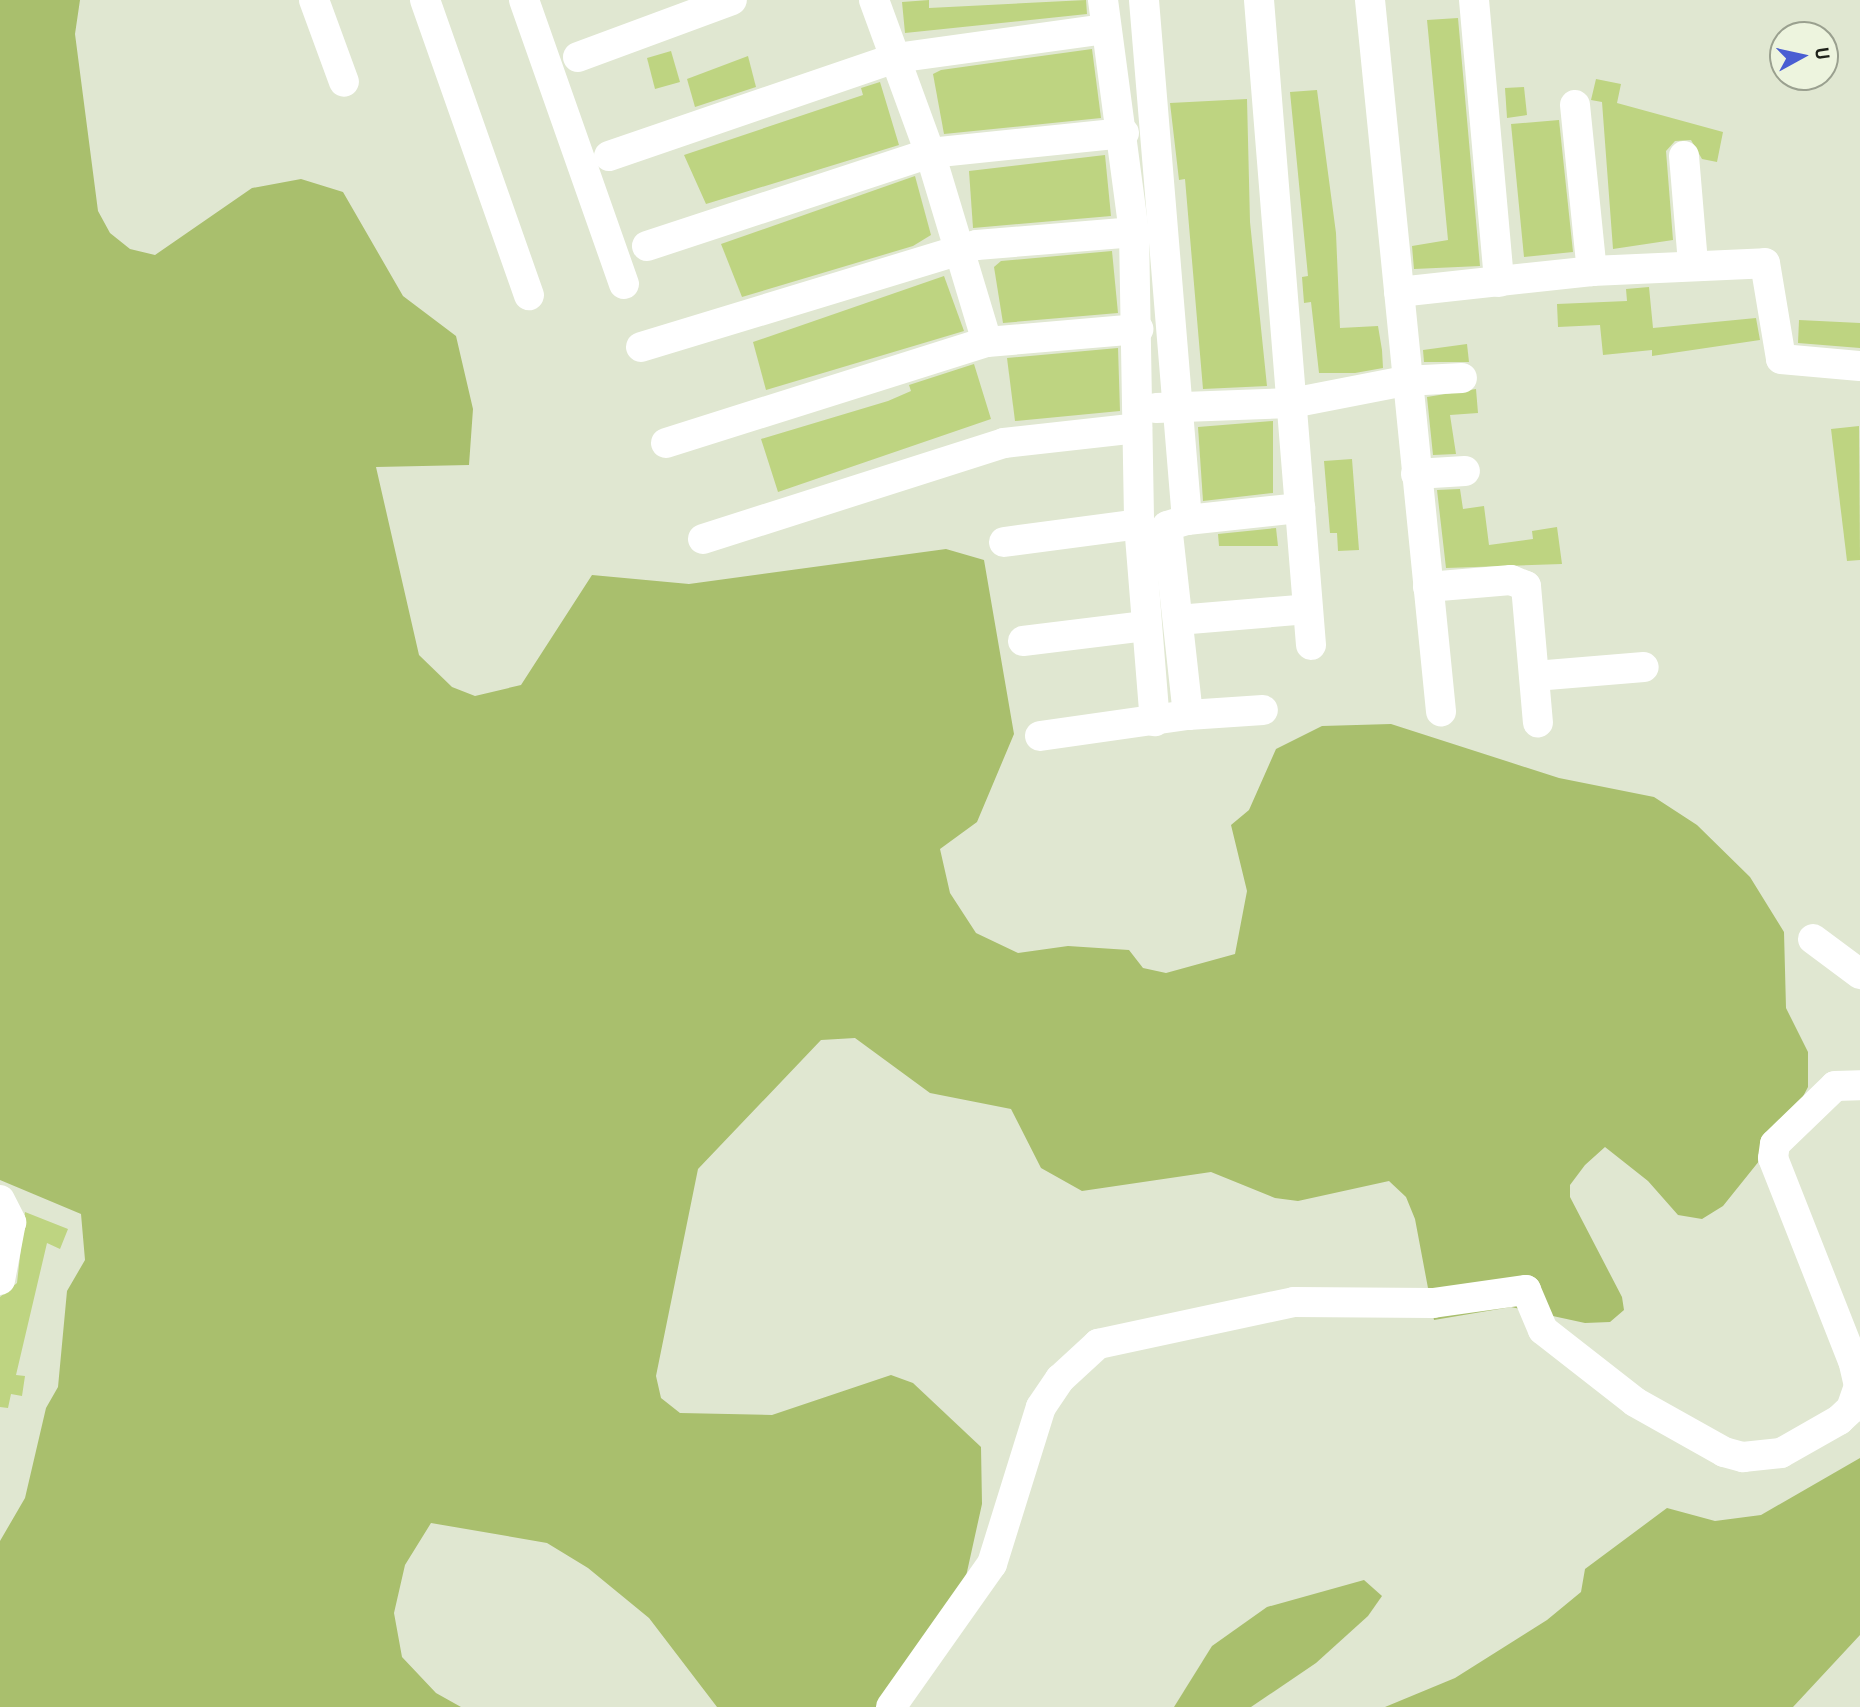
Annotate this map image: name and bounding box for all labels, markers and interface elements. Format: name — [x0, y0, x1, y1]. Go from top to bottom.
north arrow — [1769, 21, 1839, 91]
text: U — [1810, 46, 1836, 61]

